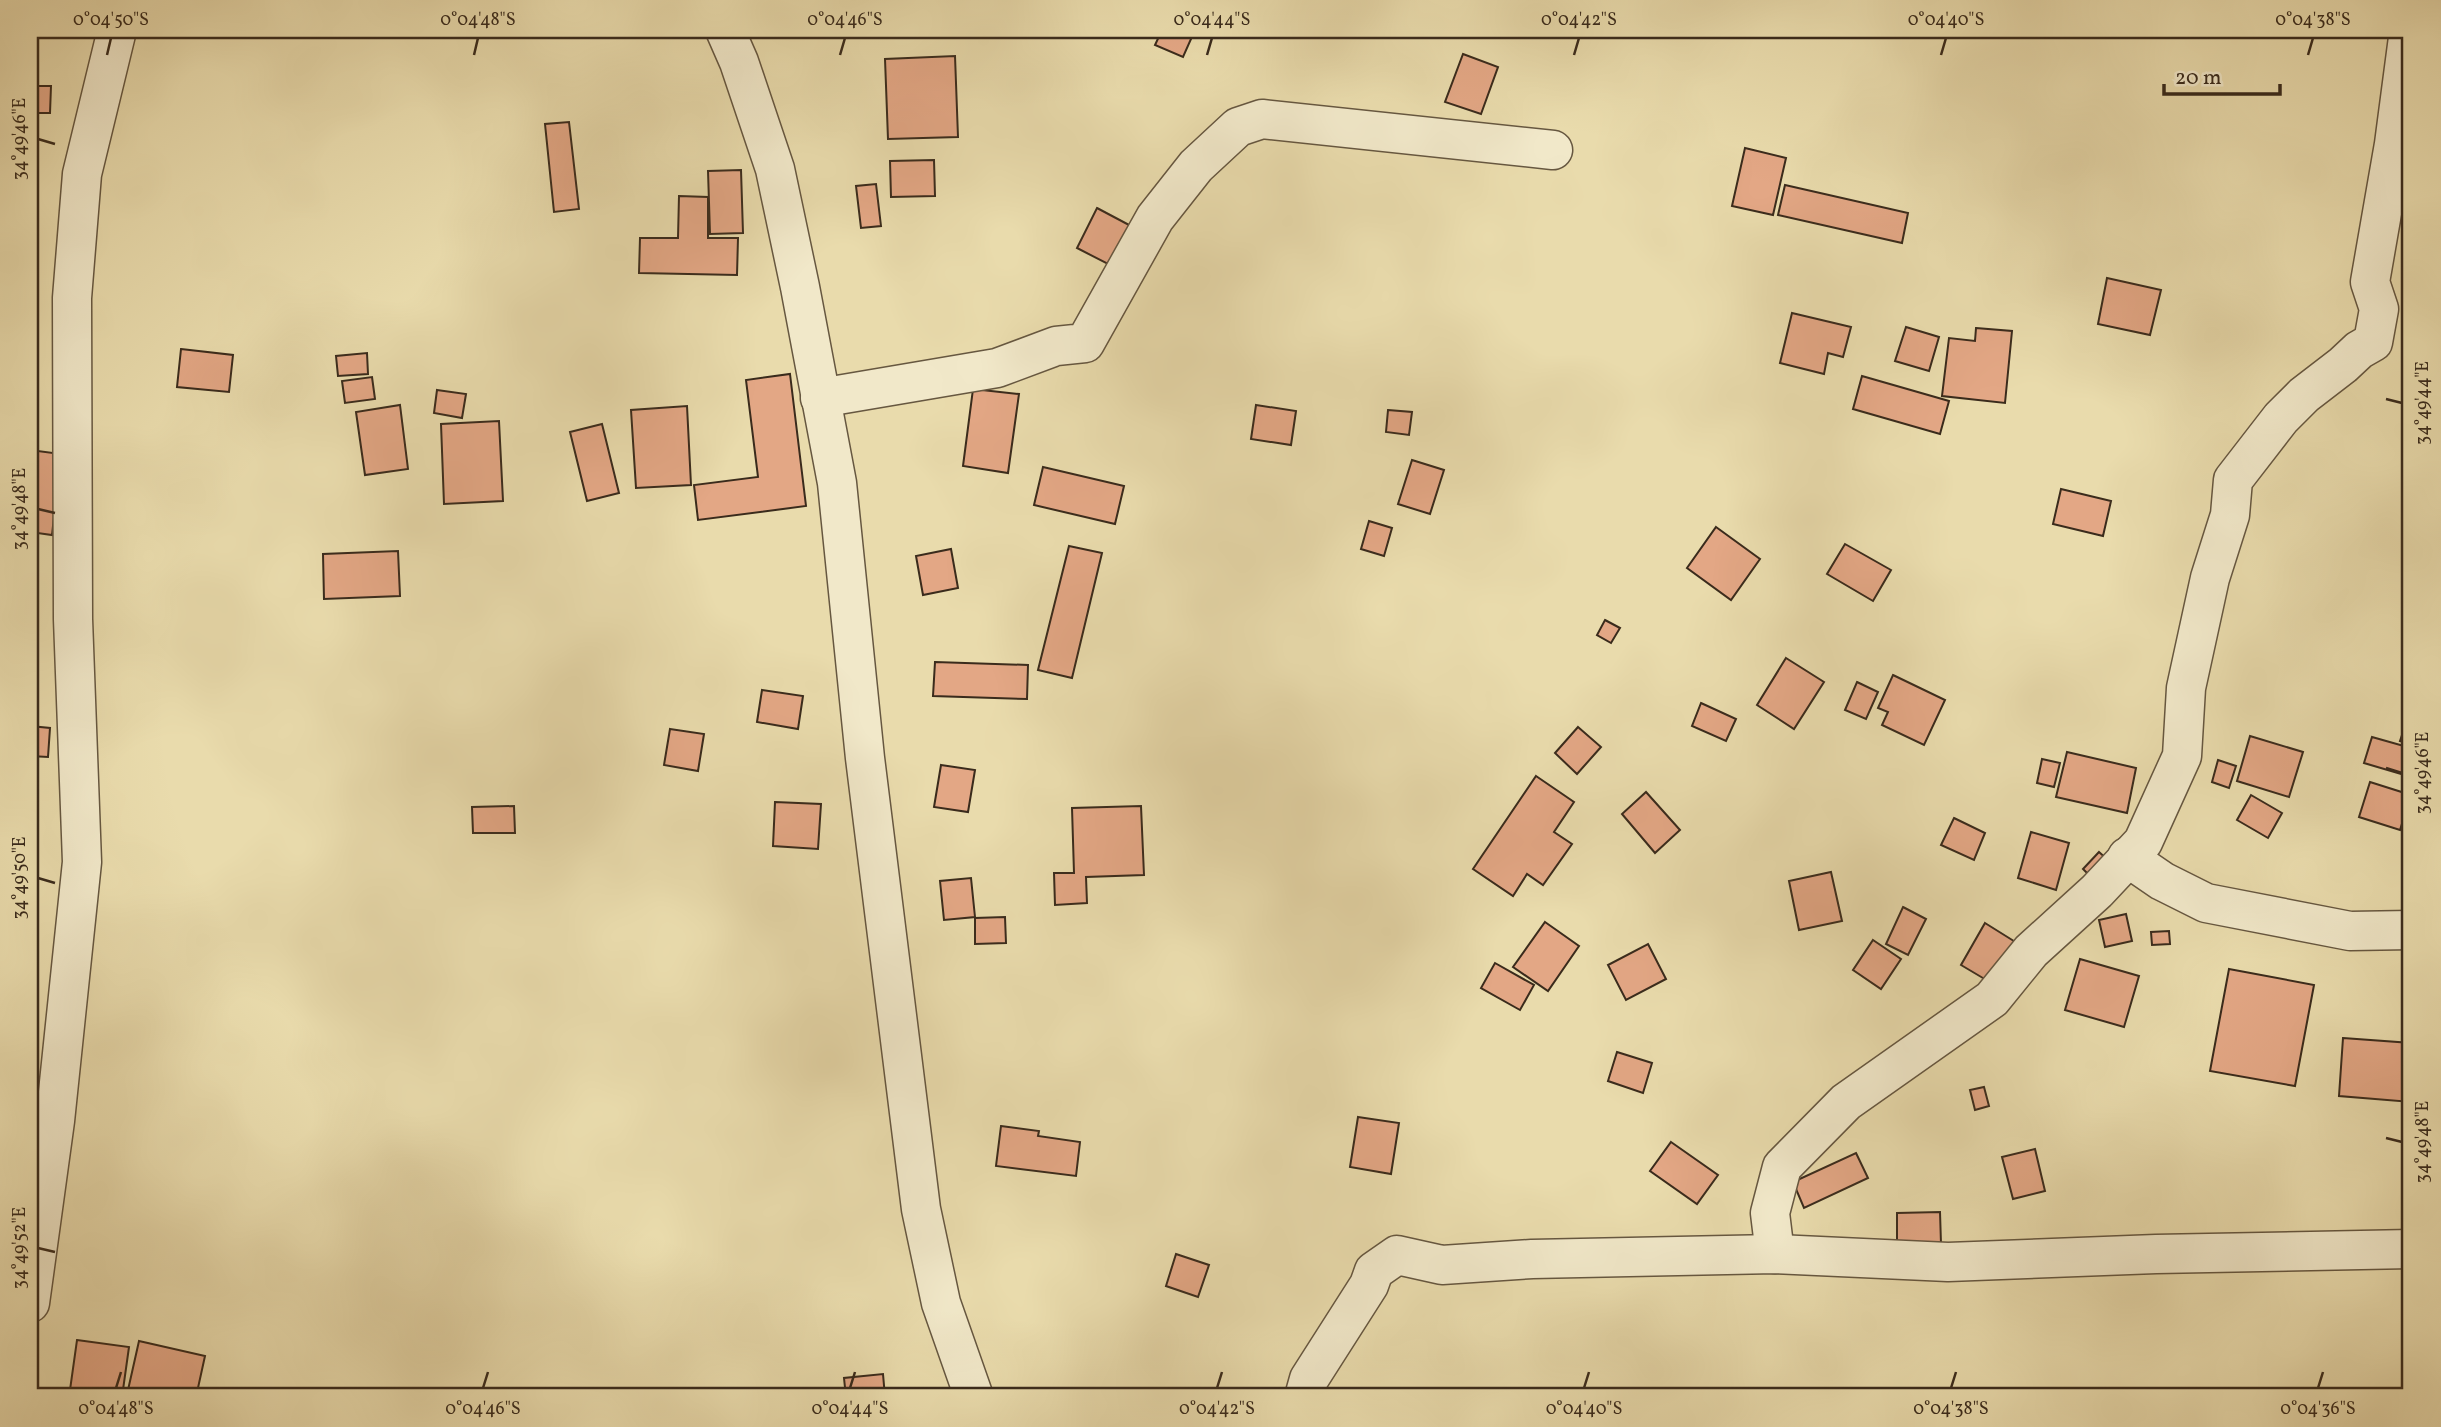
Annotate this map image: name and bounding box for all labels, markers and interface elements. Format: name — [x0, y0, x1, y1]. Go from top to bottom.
text: 0°04'50"S — [73, 8, 149, 33]
text: 0°04'48"S — [440, 8, 516, 33]
text: 0°04'46"S — [807, 8, 883, 33]
text: 0°04'44"S — [1174, 8, 1250, 33]
text: 0°04'42"S — [1541, 8, 1617, 33]
text: 0°04'40"S — [1908, 8, 1984, 33]
text: 0°04'38"S — [2275, 8, 2351, 33]
scale bar — [2164, 52, 2280, 96]
text: 20 m — [2175, 64, 2221, 93]
text: 34°49'46"E — [8, 97, 33, 180]
text: 34°49'44"E — [2411, 361, 2436, 445]
text: 34°49'48"E — [8, 468, 33, 550]
text: 34°49'46"E — [2411, 731, 2436, 814]
text: 34°49'50"E — [8, 836, 33, 920]
text: 34°49'48"E — [2411, 1101, 2436, 1183]
text: 34°49'52"E — [8, 1207, 33, 1289]
text: 0°04'48"S — [78, 1397, 154, 1422]
text: 0°04'46"S — [445, 1397, 521, 1422]
text: 0°04'44"S — [812, 1397, 888, 1422]
text: 0°04'42"S — [1179, 1397, 1255, 1422]
text: 0°04'40"S — [1546, 1397, 1622, 1422]
text: 0°04'38"S — [1913, 1397, 1989, 1422]
text: 0°04'36"S — [2280, 1397, 2356, 1422]

